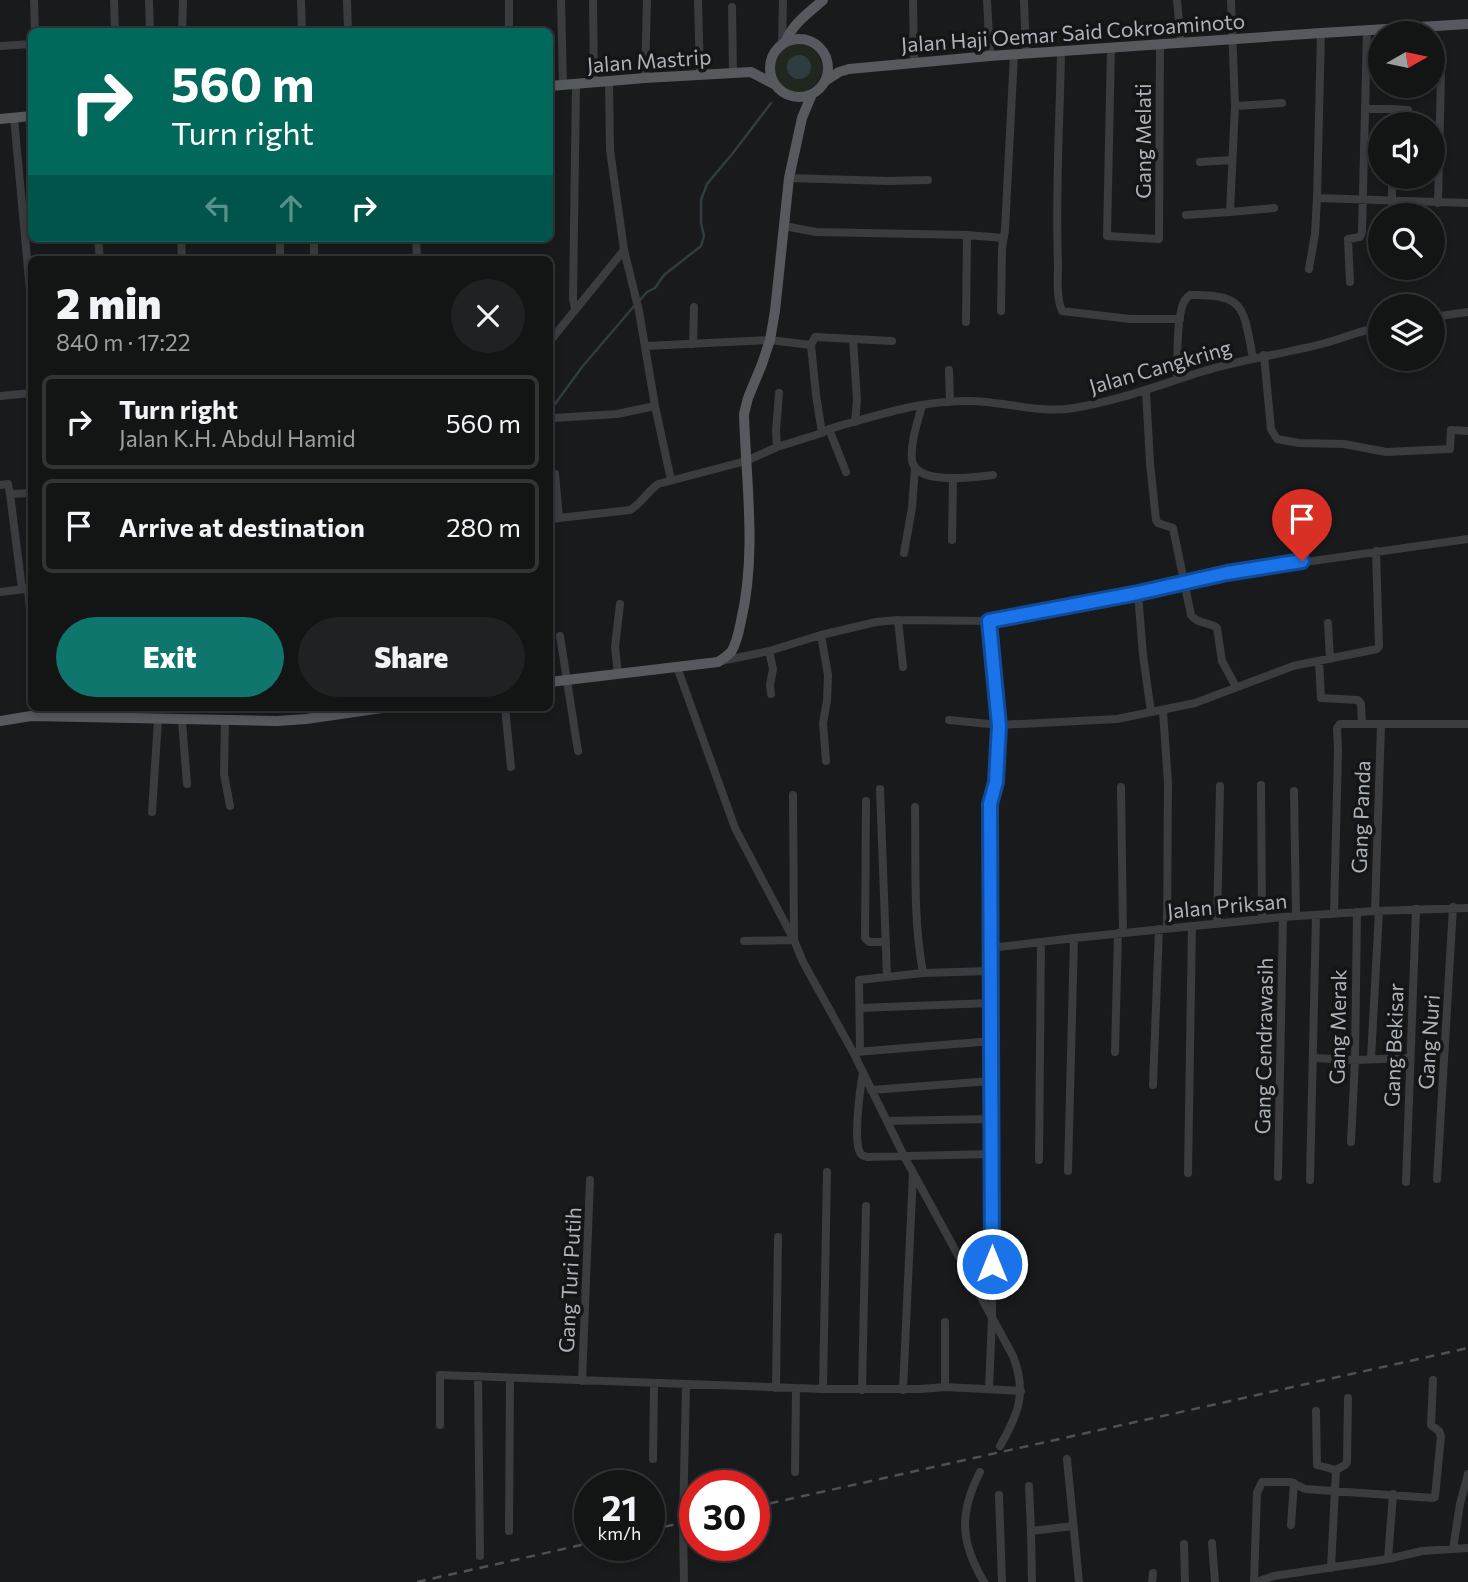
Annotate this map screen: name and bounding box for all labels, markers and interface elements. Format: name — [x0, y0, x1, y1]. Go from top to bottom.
street label: Jalan Haji Oemar Said Cokroaminoto — [900, 8, 1246, 56]
north arrow — [1368, 21, 1446, 98]
map controls — [1368, 21, 1445, 371]
street label: Jalan Mastrip — [586, 43, 712, 77]
text: 560 m — [171, 52, 314, 112]
icon: right — [56, 56, 147, 147]
street label: Gang Melati — [1130, 83, 1155, 199]
text: Turn right — [171, 112, 314, 152]
button: sound — [1368, 112, 1445, 189]
icon: left — [199, 189, 237, 227]
icon: ahead — [272, 189, 310, 227]
icon: right — [345, 189, 383, 227]
button: search — [1368, 203, 1445, 280]
text: 2 min — [56, 276, 162, 328]
button: close — [451, 279, 525, 353]
button: layers — [1368, 294, 1445, 371]
text: 840 m · 17:22 — [56, 328, 190, 356]
street label: Jalan Cangkring — [1086, 334, 1234, 398]
text: Turn right — [119, 393, 238, 424]
icon: right — [60, 403, 98, 441]
text: 560 m — [446, 407, 521, 438]
text: Jalan K.H. Abdul Hamid — [119, 424, 355, 452]
pin — [1272, 489, 1332, 561]
icon: arrive — [1283, 500, 1321, 538]
icon: arrive — [60, 507, 98, 545]
text: Arrive at destination — [119, 511, 365, 542]
text: 280 m — [446, 511, 521, 542]
button: Exit — [56, 617, 284, 697]
button: Share — [298, 617, 525, 697]
street label: Gang Panda — [1346, 760, 1374, 874]
street label: Jalan Priksan — [1166, 887, 1288, 923]
street label: Gang Cendrawasih — [1249, 957, 1277, 1135]
street label: Gang Merak — [1323, 969, 1351, 1085]
street label: Gang Bekisar — [1378, 983, 1408, 1107]
street label: Gang Nuri — [1412, 994, 1444, 1090]
street label: Gang Turi Putih — [553, 1206, 585, 1354]
position arrow — [955, 1227, 1029, 1301]
speed limit sign: 30 — [679, 1470, 770, 1561]
text: 21 — [602, 1485, 637, 1528]
text: km/h — [598, 1522, 641, 1544]

